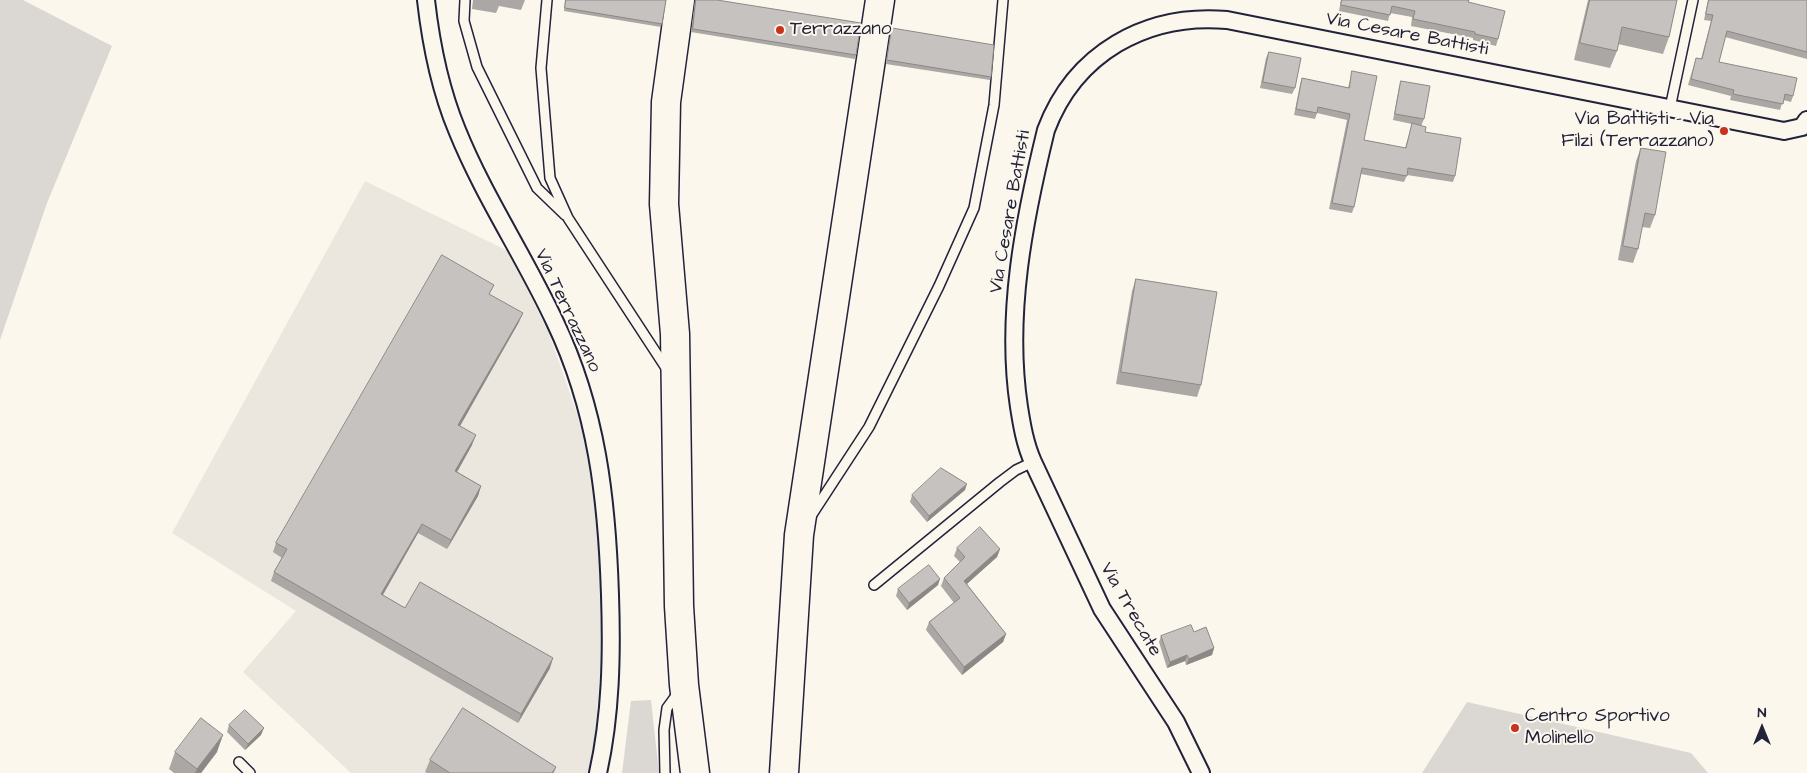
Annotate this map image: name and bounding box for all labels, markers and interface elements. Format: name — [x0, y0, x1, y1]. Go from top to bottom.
street label: Via Cesare Battisti — [1324, 8, 1490, 62]
place label: Terrazzano — [790, 19, 891, 41]
marker: Terrazzano — [774, 24, 786, 36]
place label: Via Battisti - Via Filzi (Terrazzano) — [1561, 109, 1714, 153]
marker: Via Battisti - Via Filzi (Terrazzano) — [1718, 125, 1730, 137]
street label: Via Cesare Battisti — [985, 129, 1037, 295]
street label: Via Terrazzano — [528, 246, 606, 376]
street label: Via Trecate — [1094, 559, 1166, 661]
north arrow — [1737, 703, 1787, 753]
text: N — [1758, 703, 1766, 723]
place label: Centro Sportivo Molinello — [1525, 706, 1670, 750]
marker: Centro Sportivo Molinello — [1509, 722, 1521, 734]

